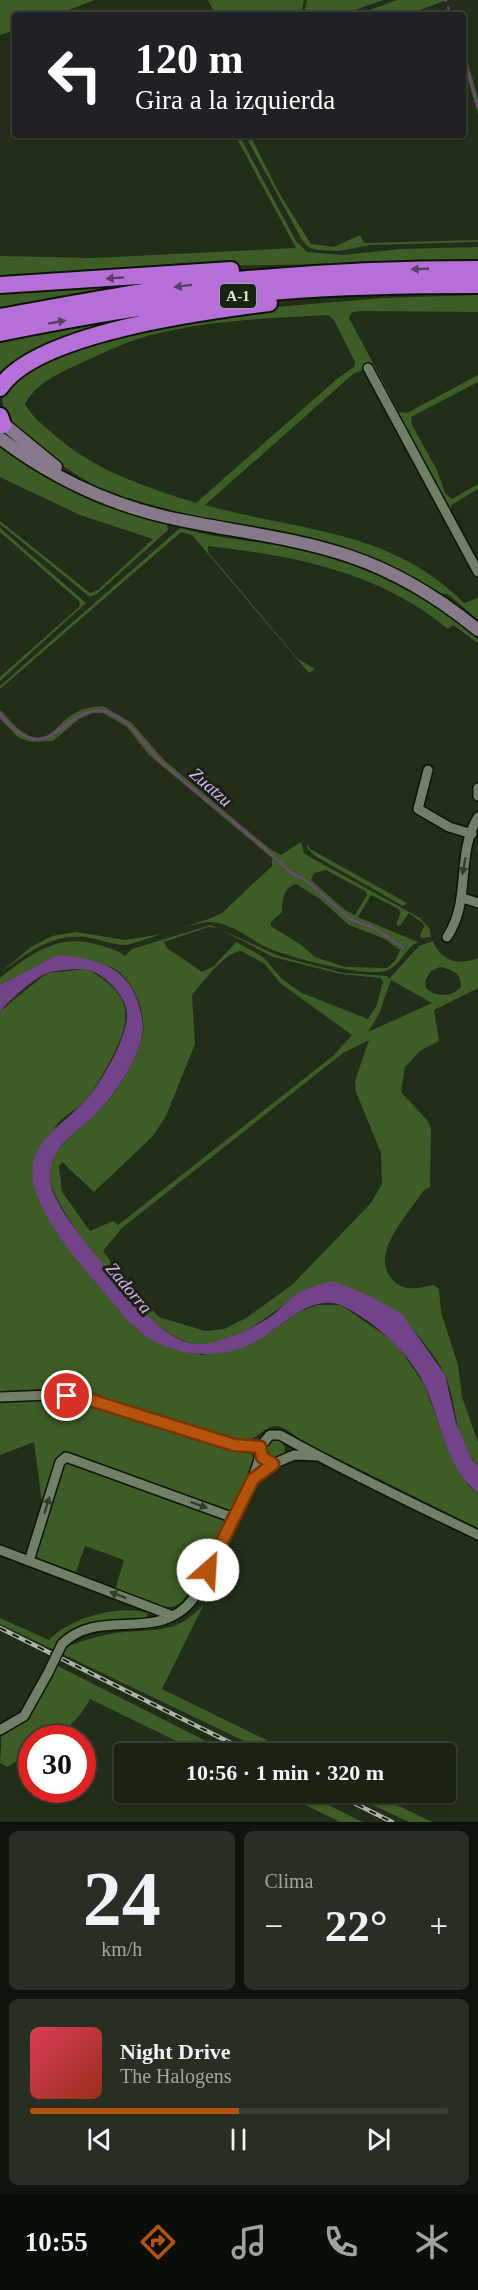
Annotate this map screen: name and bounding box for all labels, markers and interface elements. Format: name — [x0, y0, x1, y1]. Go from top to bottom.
icon: left — [36, 36, 114, 114]
text: 120 m — [135, 36, 244, 82]
text: Gira a la izquierda — [135, 85, 335, 115]
one-way arrow — [410, 265, 429, 274]
one-way arrow — [105, 273, 124, 283]
one-way arrow — [174, 282, 193, 291]
road number: A-1 — [220, 284, 256, 308]
one-way arrow — [48, 317, 67, 326]
water label: Zuatzu — [186, 763, 236, 811]
one-way arrow — [459, 856, 468, 875]
water label: Zadorra — [102, 1259, 156, 1317]
pin — [41, 1370, 92, 1421]
icon: arrive — [50, 1379, 83, 1412]
one-way arrow — [42, 1496, 52, 1514]
one-way arrow — [190, 1500, 208, 1510]
position arrow — [176, 1538, 240, 1602]
one-way arrow — [109, 1590, 127, 1600]
speed limit sign: 30 — [18, 1725, 96, 1803]
text: 10:56 · 1 min · 320 m — [186, 1760, 384, 1785]
text: 24 — [83, 1855, 161, 1942]
text: Clima — [265, 1870, 313, 1892]
text: 22° — [325, 1901, 388, 1951]
text: − — [265, 1908, 283, 1944]
text: + — [429, 1908, 448, 1944]
text: km/h — [101, 1938, 142, 1960]
text: Night Drive — [120, 2039, 231, 2064]
text: The Halogens — [120, 2065, 232, 2087]
icon: previous — [83, 2123, 116, 2156]
icon: pause — [222, 2123, 255, 2156]
icon: next — [362, 2123, 395, 2156]
icon: directions — [137, 2221, 179, 2263]
icon: music — [228, 2221, 270, 2263]
icon: phone — [320, 2221, 362, 2263]
icon: climate — [411, 2221, 453, 2263]
text: 10:55 — [25, 2227, 88, 2257]

